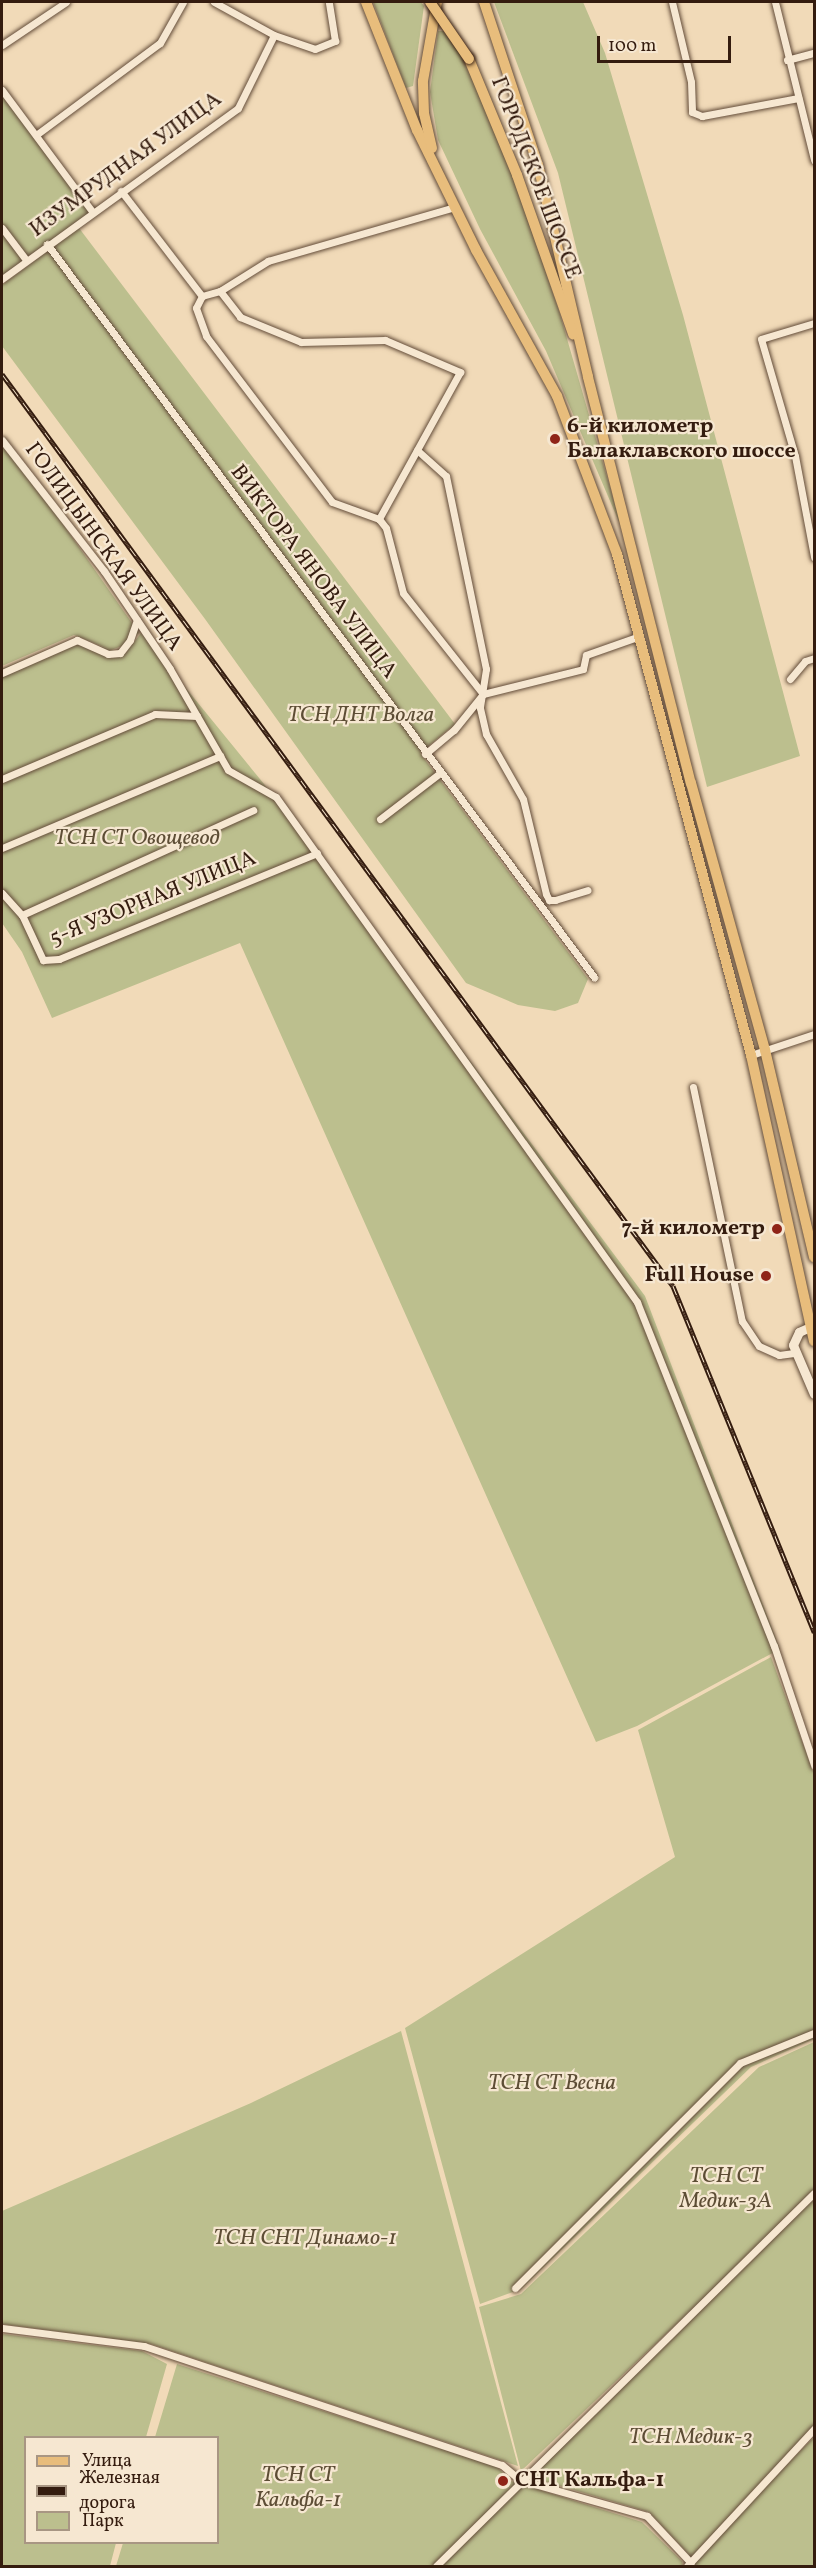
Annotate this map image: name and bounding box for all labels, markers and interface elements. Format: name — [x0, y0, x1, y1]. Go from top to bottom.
scale bar — [600, 24, 734, 62]
text: 100 m — [608, 34, 657, 59]
street label: ГОРОДСКОЕ ШОССЕ — [484, 73, 586, 283]
street label: ИЗУМРУДНАЯ УЛИЦА — [25, 87, 227, 243]
place label: 6-й километр Балаклавского шоccе — [567, 413, 796, 464]
marker: 6-й километр Балаклавского шоccе — [548, 432, 562, 446]
street label: ГОЛИЦЫНСКАЯ УЛИЦА — [19, 438, 187, 656]
street label: ВИКТОРА ЯНОВА УЛИЦА — [224, 460, 402, 684]
park label: ТСН ДНТ Волга — [288, 703, 434, 729]
park label: ТСН СТ Овощевод — [55, 826, 219, 852]
street label: 5-Я УЗОРНАЯ УЛИЦА — [46, 846, 260, 952]
place label: 7-й километр — [621, 1216, 765, 1242]
marker: 7-й километр — [770, 1222, 784, 1236]
place label: Full House — [645, 1263, 754, 1289]
marker: Full House — [759, 1269, 773, 1283]
park label: ТСН СТ Весна — [488, 2071, 616, 2097]
park label: ТСН СТ Медик-3А — [680, 2163, 772, 2214]
park label: ТСН СНТ Динамо-1 — [214, 2226, 396, 2252]
park label: ТСН Медик-3 — [629, 2425, 753, 2451]
legend — [24, 2436, 219, 2544]
text: Улица — [82, 2449, 132, 2474]
park label: ТСН СТ Кальфа-1 — [255, 2462, 341, 2514]
text: Железная дорога — [79, 2466, 160, 2516]
place label: СНТ Кальфа-1 — [515, 2468, 665, 2494]
marker: СНТ Кальфа-1 — [496, 2474, 510, 2488]
text: Парк — [82, 2509, 124, 2534]

